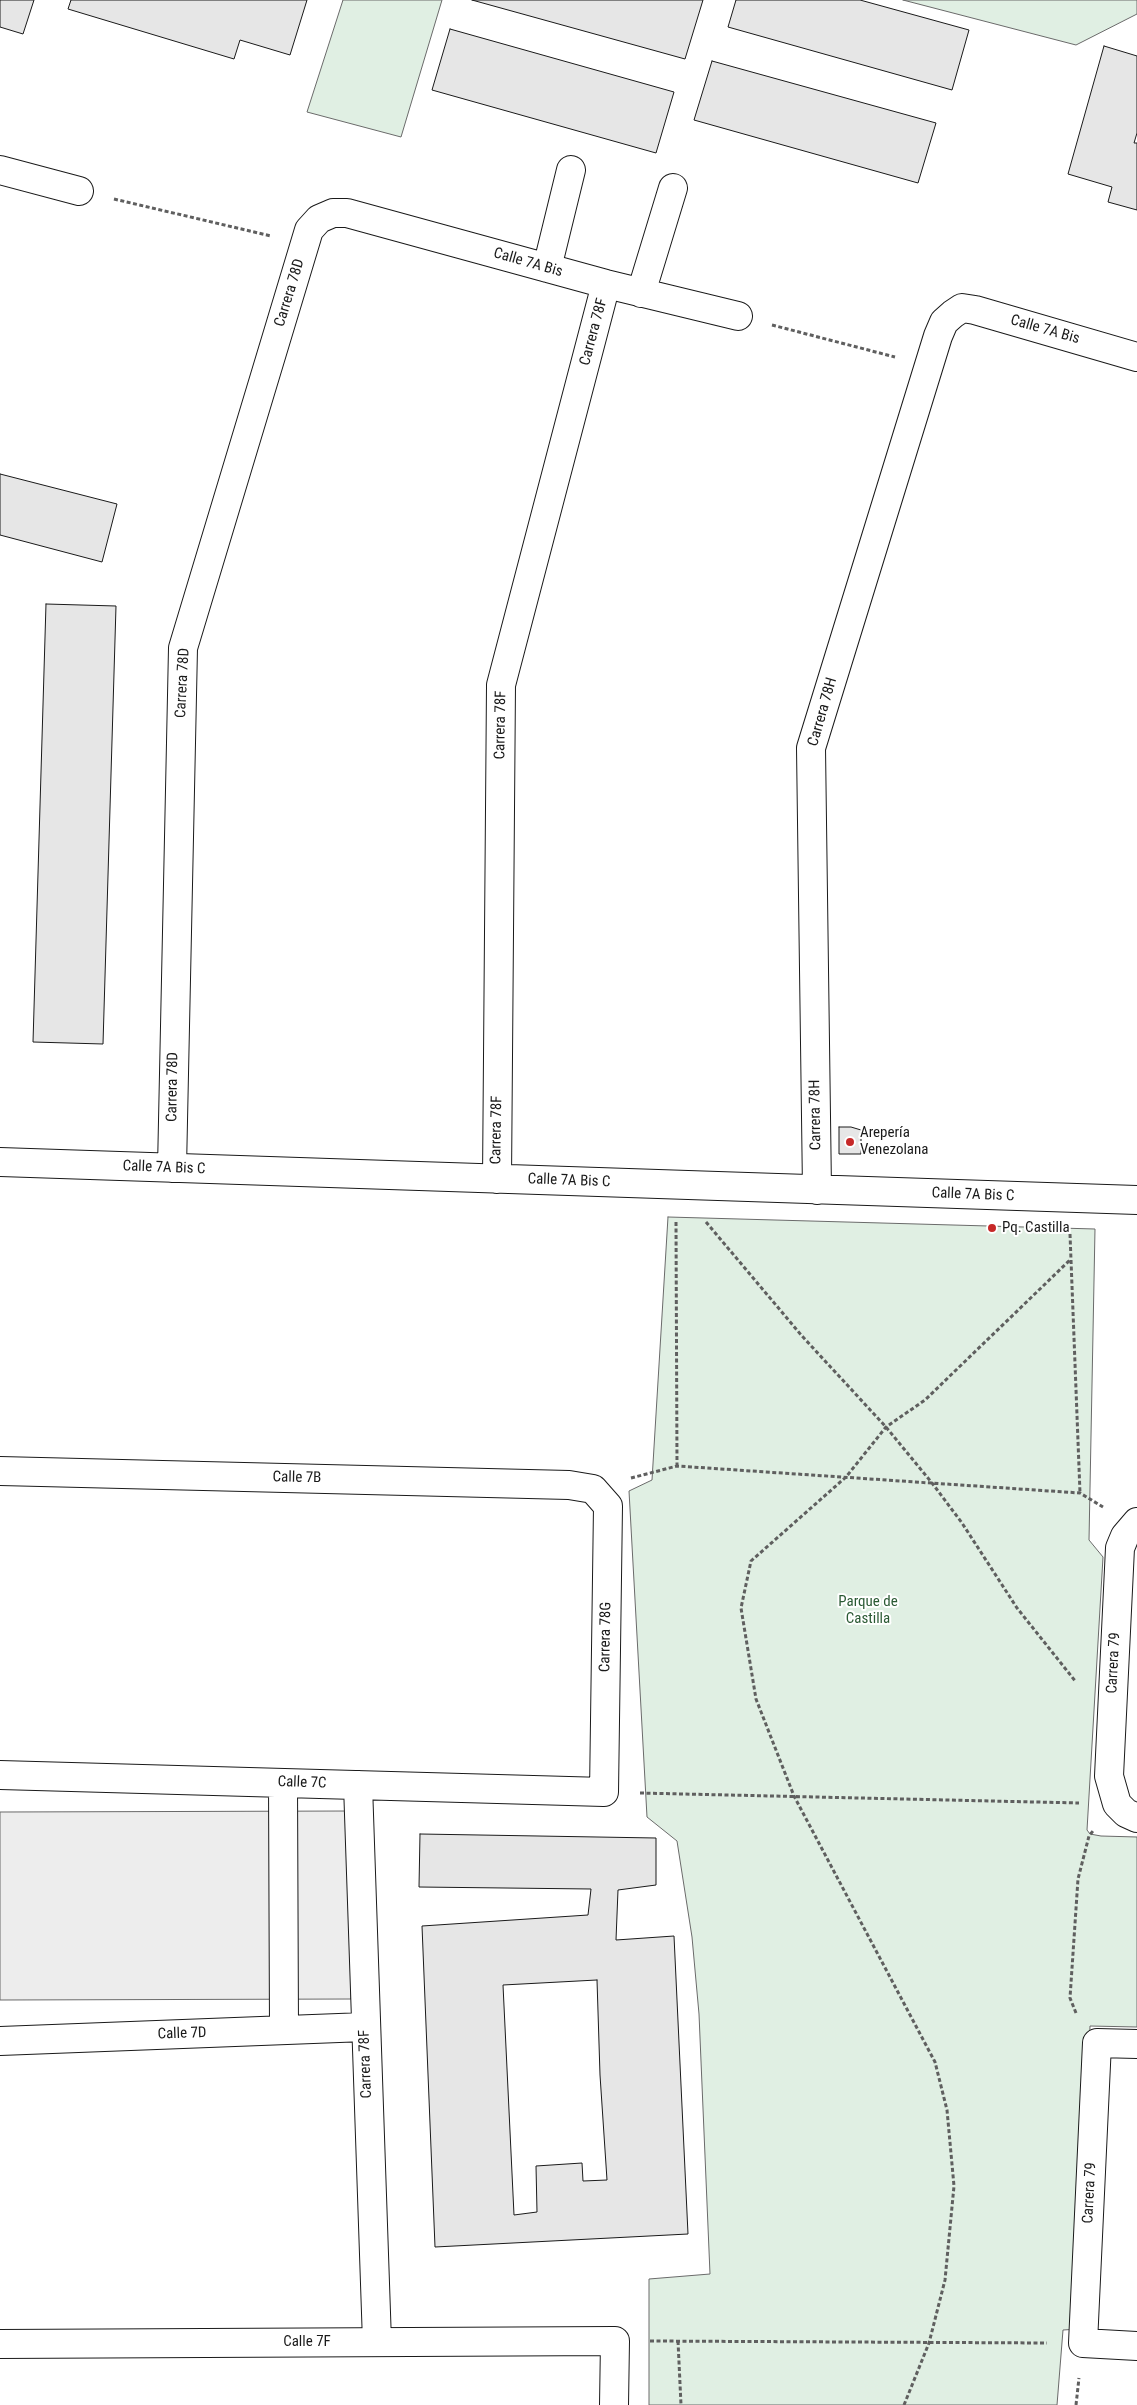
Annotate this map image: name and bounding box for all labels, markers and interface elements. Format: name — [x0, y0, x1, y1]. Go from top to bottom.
street label: Calle 7A Bis — [491, 245, 565, 281]
street label: Carrera 78D — [271, 257, 309, 329]
street label: Carrera 78F — [576, 297, 612, 367]
street label: Calle 7A Bis — [1008, 312, 1082, 348]
street label: Carrera 78D — [172, 648, 194, 718]
street label: Carrera 78H — [805, 676, 841, 748]
street label: Carrera 78F — [491, 691, 511, 759]
street label: Carrera 78D — [163, 1052, 183, 1122]
street label: Carrera 78H — [806, 1079, 826, 1151]
street label: Carrera 78F — [487, 1096, 507, 1164]
place label: Arepería Venezolana — [860, 1124, 928, 1159]
marker: Arepería Venezolana — [844, 1136, 856, 1148]
street label: Calle 7A Bis C — [122, 1158, 206, 1178]
street label: Calle 7A Bis C — [527, 1171, 611, 1191]
street label: Calle 7A Bis C — [931, 1185, 1015, 1205]
place label: Pq. Castilla — [1002, 1219, 1070, 1237]
marker: Pq. Castilla — [986, 1222, 998, 1234]
street label: Calle 7B — [273, 1469, 321, 1487]
park label: Parque de Castilla — [838, 1593, 898, 1628]
street label: Carrera 78G — [596, 1602, 616, 1672]
street label: Carrera 79 — [1103, 1632, 1125, 1694]
street label: Calle 7C — [277, 1773, 327, 1793]
street label: Calle 7D — [157, 2024, 207, 2044]
street label: Carrera 78F — [356, 2029, 376, 2099]
street label: Carrera 79 — [1079, 2162, 1101, 2224]
street label: Calle 7F — [283, 2333, 331, 2351]

